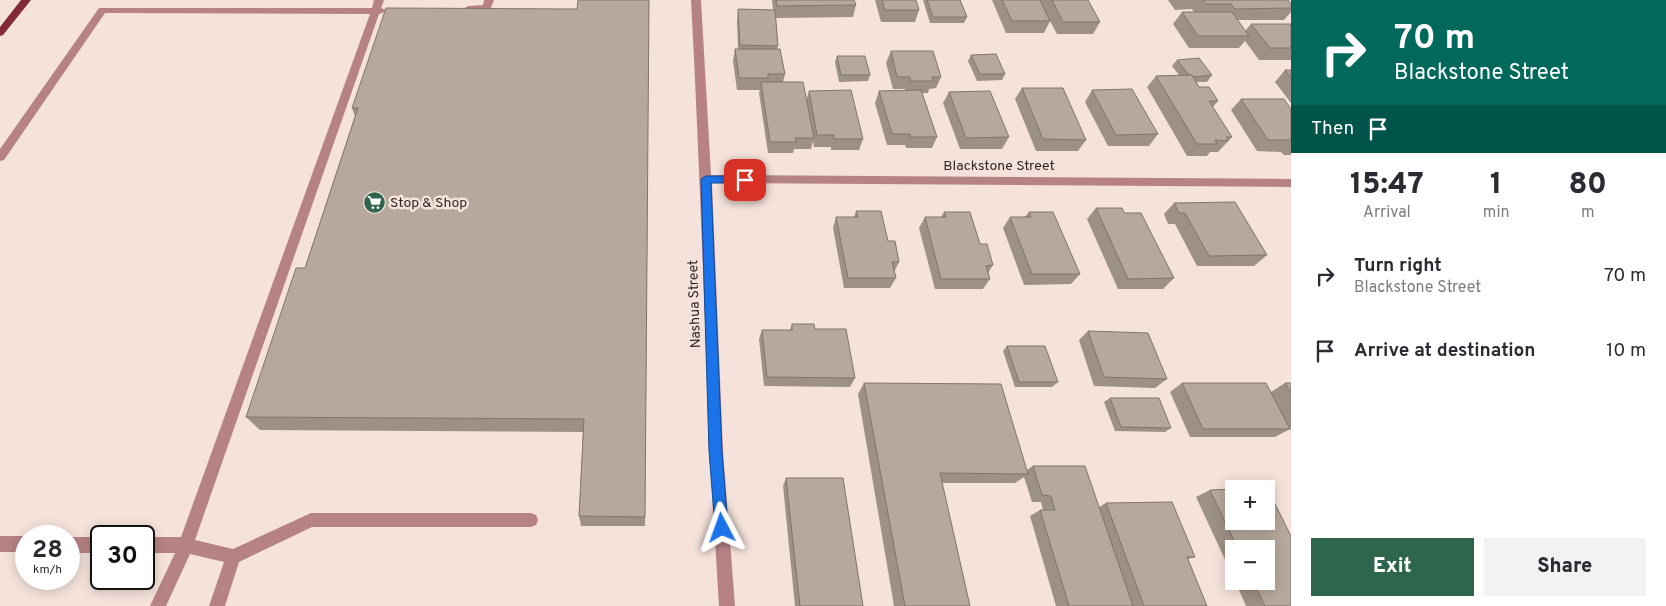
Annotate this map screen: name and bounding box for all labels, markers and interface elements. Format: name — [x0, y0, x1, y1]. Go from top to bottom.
text: 70 m — [1394, 17, 1475, 61]
icon: right — [1311, 20, 1376, 85]
text: Blackstone Street — [1394, 60, 1569, 87]
icon: arrive — [1364, 115, 1392, 143]
text: Then — [1311, 117, 1354, 141]
street label: Blackstone Street — [943, 158, 1055, 175]
pin — [724, 159, 766, 201]
icon: arrive — [731, 166, 759, 194]
text: 15:47 — [1350, 167, 1424, 204]
text: 1 — [1490, 167, 1502, 204]
text: 80 — [1569, 167, 1607, 204]
supermarket icon: Stop & Shop — [362, 191, 386, 215]
place label: Stop & Shop — [390, 195, 467, 212]
text: Arrival — [1363, 203, 1411, 223]
text: min — [1483, 203, 1509, 223]
text: m — [1581, 203, 1595, 223]
text: Turn right — [1354, 254, 1442, 278]
street label: Nashua Street — [685, 259, 705, 349]
icon: right — [1311, 262, 1339, 290]
text: 70 m — [1604, 264, 1646, 288]
text: Blackstone Street — [1354, 278, 1481, 298]
icon: arrive — [1311, 337, 1339, 365]
text: Arrive at destination — [1354, 339, 1535, 363]
text: 10 m — [1606, 339, 1646, 363]
map controls — [1225, 480, 1275, 590]
button: + — [1225, 480, 1275, 530]
position arrow — [695, 501, 747, 553]
speed limit sign: 30 — [90, 525, 155, 590]
text: 28 — [32, 535, 63, 567]
button: Exit — [1311, 538, 1474, 596]
button: Share — [1484, 538, 1646, 596]
button: − — [1225, 540, 1275, 590]
text: km/h — [33, 562, 62, 578]

